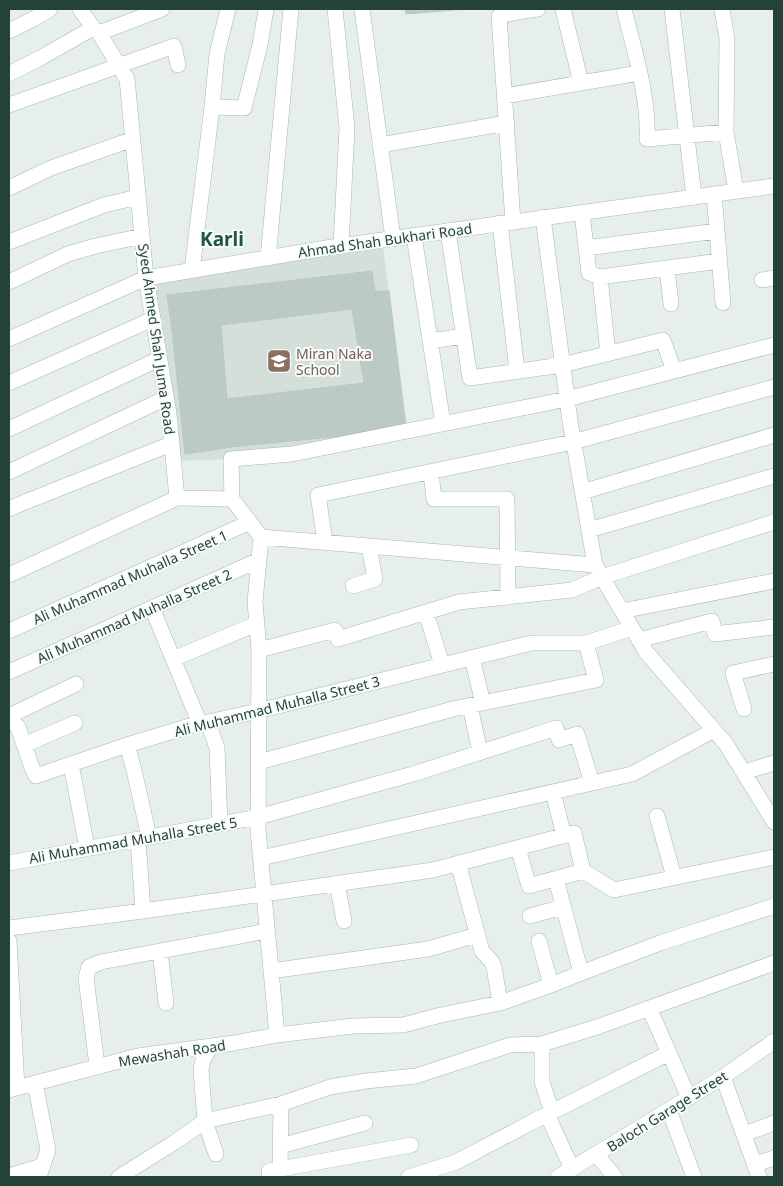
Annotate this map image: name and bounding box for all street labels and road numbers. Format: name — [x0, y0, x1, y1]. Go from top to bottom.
street label: Ahmad Shah Bukhari Road — [297, 218, 473, 262]
street label: Syed Ahmed Shah Juma Road — [134, 242, 180, 436]
street label: Ali Muhammad Muhalla Street 1 — [30, 525, 230, 629]
street label: Ali Muhammad Muhalla Street 2 — [34, 564, 234, 668]
street label: Ali Muhammad Muhalla Street 3 — [172, 671, 382, 741]
street label: Ali Muhammad Muhalla Street 5 — [27, 812, 239, 868]
street label: Mewashah Road — [117, 1035, 227, 1071]
street label: Baloch Garage Street — [603, 1066, 731, 1156]

